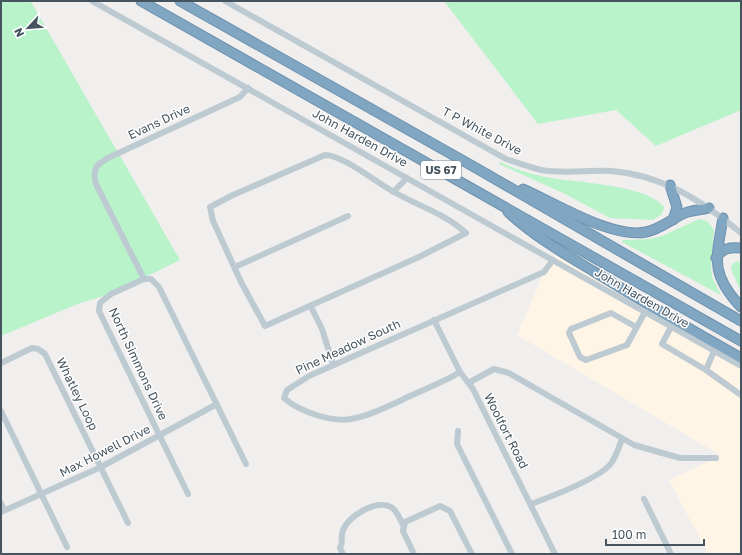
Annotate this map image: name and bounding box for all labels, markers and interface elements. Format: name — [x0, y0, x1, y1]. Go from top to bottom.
north arrow — [8, 8, 48, 48]
text: N — [11, 26, 26, 39]
street label: Evans Drive — [125, 101, 192, 142]
street label: T P White Drive — [440, 103, 525, 158]
street label: John Harden Drive — [310, 105, 410, 170]
road number: US 67 — [421, 161, 461, 179]
street label: John Harden Drive — [592, 264, 692, 331]
street label: North Simmons Drive — [106, 305, 171, 422]
street label: Pine Meadow South — [293, 316, 403, 377]
street label: Whatley Loop — [53, 355, 102, 433]
street label: Woolfort Road — [481, 391, 532, 471]
street label: Max Howell Drive — [57, 421, 153, 480]
scale bar — [606, 521, 704, 547]
text: 100 m — [612, 527, 646, 542]

